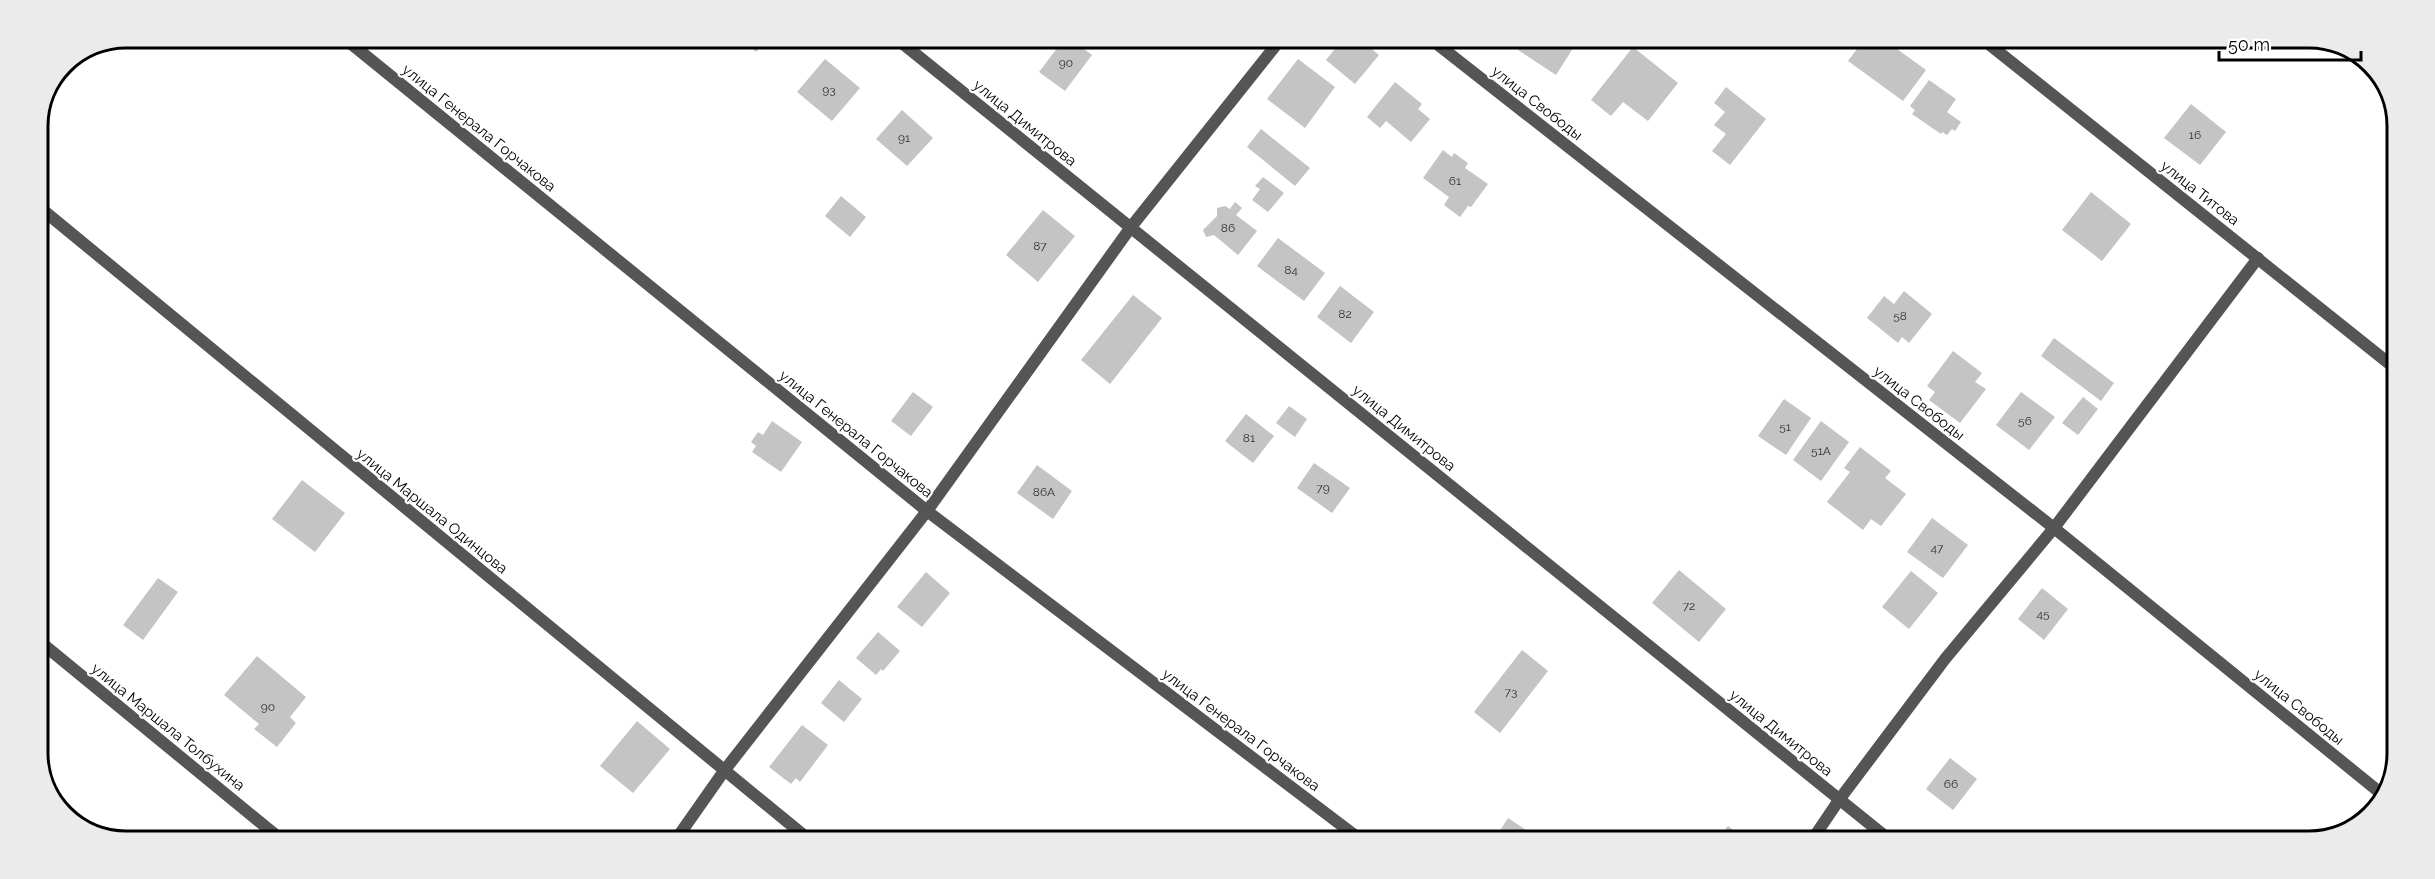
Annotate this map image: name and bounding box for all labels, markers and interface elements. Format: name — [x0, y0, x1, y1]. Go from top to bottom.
scale bar — [2219, 24, 2362, 62]
text: 50 m — [2228, 34, 2270, 55]
house number: 90 — [1059, 56, 1073, 70]
street label: улица Генерала Горчакова — [398, 60, 560, 196]
street label: улица Свободы — [1488, 62, 1586, 144]
street label: улица Димитрова — [970, 76, 1080, 170]
house number: 93 — [822, 83, 836, 97]
house number: 16 — [2189, 128, 2201, 142]
house number: 91 — [898, 131, 910, 145]
street label: улица Титова — [2157, 157, 2243, 229]
house number: 61 — [1449, 174, 1461, 188]
house number: 86 — [1221, 221, 1235, 235]
house number: 87 — [1033, 239, 1047, 253]
house number: 84 — [1284, 263, 1298, 277]
house number: 82 — [1338, 307, 1352, 321]
house number: 58 — [1893, 309, 1907, 323]
street label: улица Свободы — [1870, 362, 1968, 444]
street label: улица Генерала Горчакова — [775, 366, 937, 502]
street label: улица Димитрова — [1349, 381, 1459, 475]
house number: 56 — [2018, 414, 2032, 428]
house number: 51 — [1779, 420, 1791, 434]
house number: 81 — [1243, 431, 1255, 445]
house number: 51А — [1811, 444, 1831, 458]
street label: улица Маршала Одинцова — [353, 445, 511, 577]
house number: 79 — [1316, 481, 1330, 495]
house number: 86А — [1033, 485, 1055, 499]
house number: 47 — [1931, 541, 1944, 555]
house number: 72 — [1683, 599, 1695, 613]
house number: 45 — [2036, 607, 2050, 621]
street label: улица Маршала Толбухина — [88, 659, 248, 795]
street label: улица Генерала Горчакова — [1159, 665, 1323, 795]
street label: улица Свободы — [2250, 665, 2348, 749]
house number: 73 — [1505, 685, 1517, 699]
street label: улица Димитрова — [1726, 686, 1836, 780]
house number: 90 — [261, 700, 275, 714]
house number: 66 — [1944, 777, 1958, 791]

